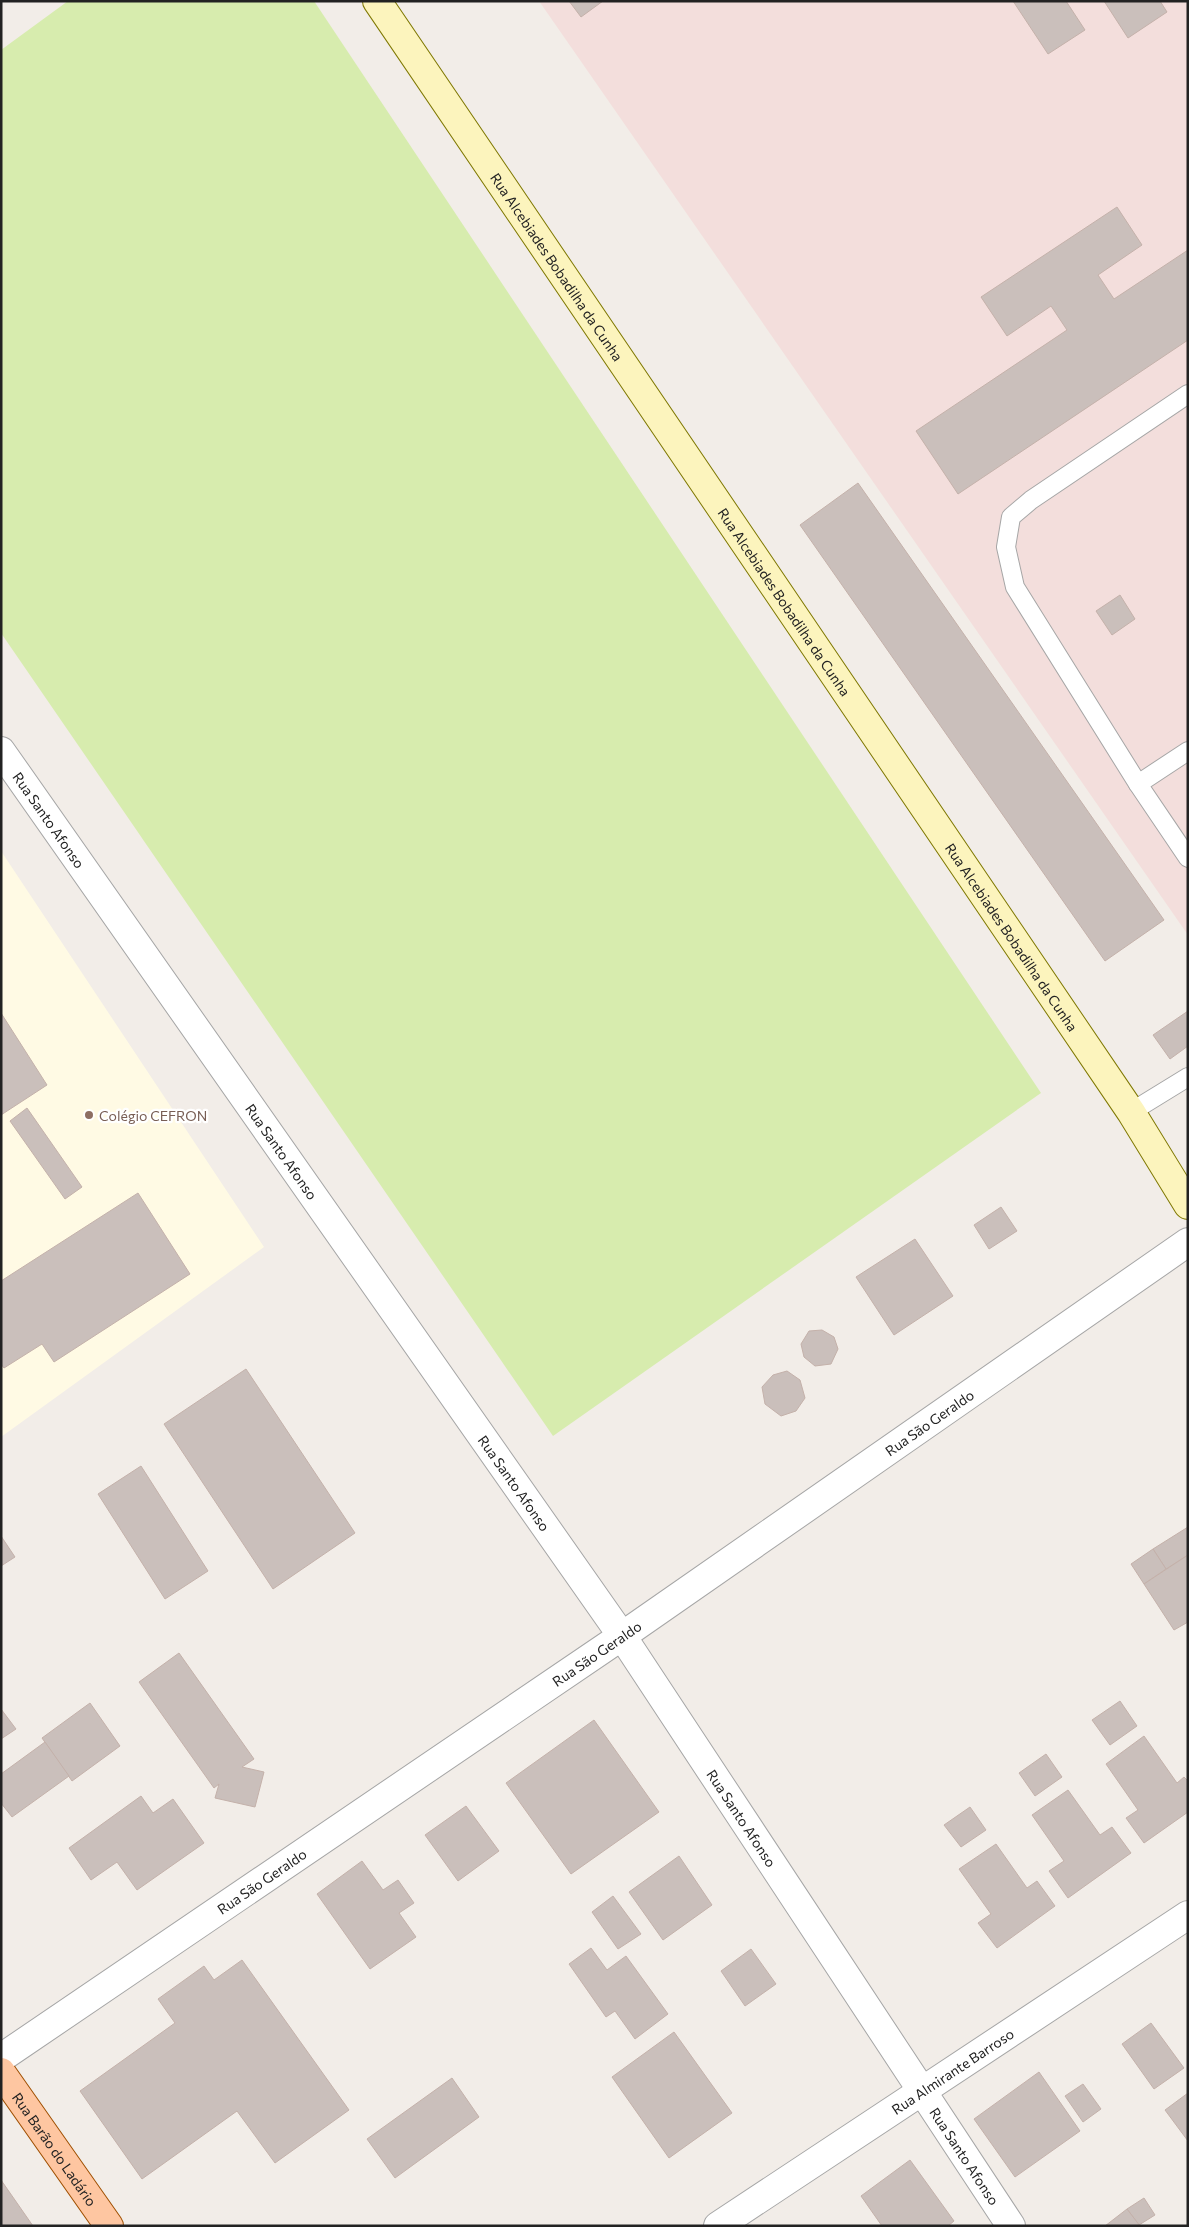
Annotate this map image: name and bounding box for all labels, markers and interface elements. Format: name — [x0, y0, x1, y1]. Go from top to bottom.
street label: Rua Alcebiades Bobadilha da Cunha — [487, 169, 627, 364]
street label: Rua Alcebiades Bobadilha da Cunha — [715, 504, 855, 699]
street label: Rua Santo Afonso — [10, 769, 89, 871]
street label: Rua Alcebiades Bobadilha da Cunha — [942, 839, 1082, 1034]
street label: Rua Santo Afonso — [242, 1100, 321, 1202]
place label: Colégio CEFRON — [99, 1107, 207, 1124]
marker: Colégio CEFRON — [83, 1109, 95, 1121]
street label: Rua São Geraldo — [881, 1385, 977, 1459]
street label: Rua Santo Afonso — [475, 1432, 554, 1534]
street label: Rua São Geraldo — [549, 1617, 644, 1690]
street label: Rua Santo Afonso — [704, 1766, 780, 1870]
street label: Rua São Geraldo — [214, 1845, 309, 1917]
street label: Rua Almirante Barroso — [888, 2024, 1017, 2117]
street label: Rua Barão do Ladário — [9, 2089, 101, 2209]
street label: Rua Santo Afonso — [927, 2104, 1003, 2208]

